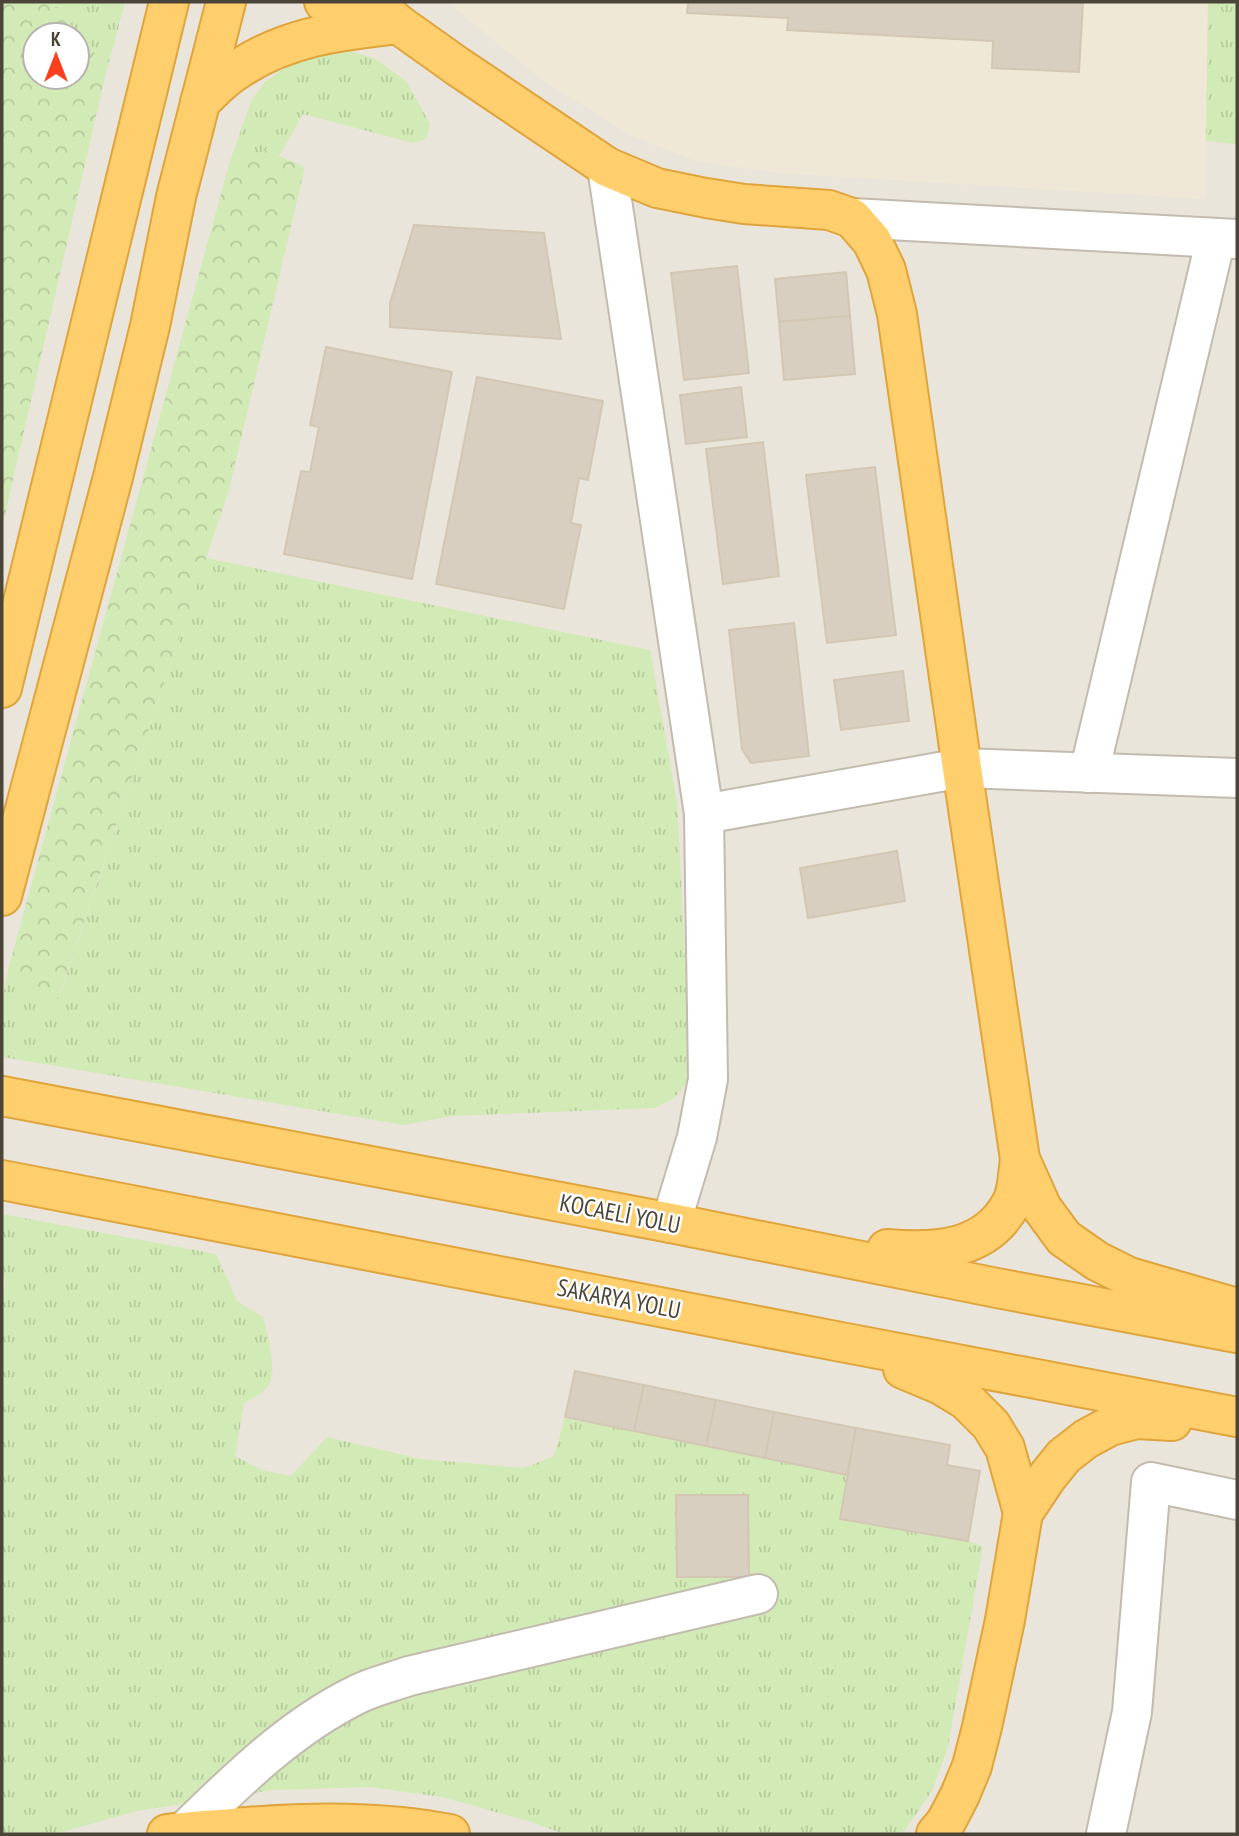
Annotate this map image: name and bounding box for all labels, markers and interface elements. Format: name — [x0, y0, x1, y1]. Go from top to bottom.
north arrow — [21, 21, 91, 91]
text: K — [51, 27, 61, 51]
street label: KOCAELİ YOLU — [557, 1187, 683, 1240]
street label: SAKARYA YOLU — [555, 1271, 683, 1326]

